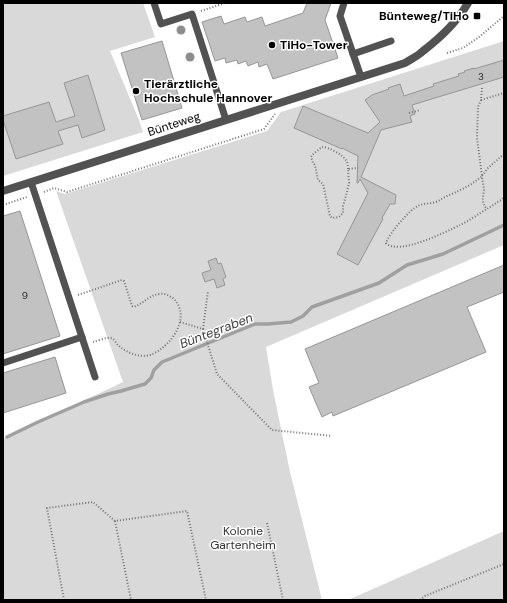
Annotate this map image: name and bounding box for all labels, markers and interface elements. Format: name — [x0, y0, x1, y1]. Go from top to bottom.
place label: Bünteweg/TiHo — [379, 8, 469, 24]
marker: Bünteweg/TiHo — [472, 11, 482, 21]
place label: TiHo-Tower — [280, 37, 348, 53]
marker: TiHo-Tower — [267, 40, 277, 50]
house number: 3 — [478, 70, 484, 83]
place label: Tierärztliche Hochschule Hannover — [144, 76, 272, 106]
marker: Tierärztliche Hochschule Hannover — [131, 86, 141, 96]
street label: Bünteweg — [146, 108, 203, 140]
house number: 9 — [22, 289, 28, 302]
water label: Büntegraben — [177, 309, 255, 352]
park label: Kolonie Gartenheim — [210, 523, 276, 553]

